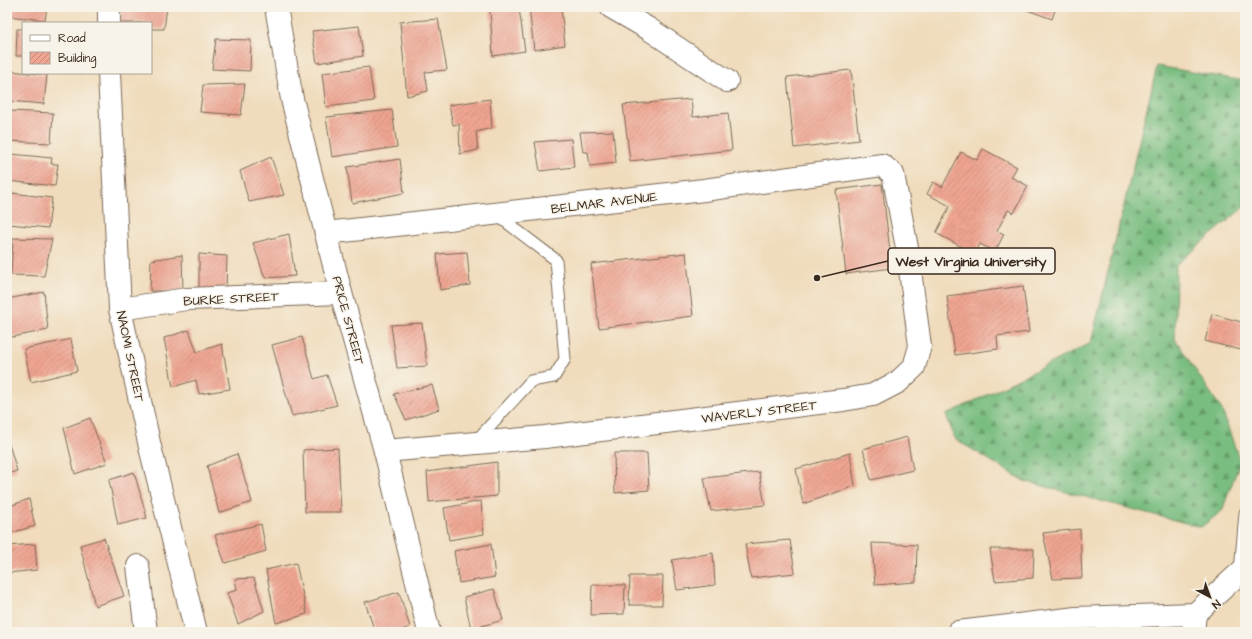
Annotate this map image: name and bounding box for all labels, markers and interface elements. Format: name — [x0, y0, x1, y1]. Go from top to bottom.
legend — [22, 22, 152, 74]
text: Road — [58, 30, 86, 47]
text: Building — [58, 50, 96, 68]
street label: BELMAR AVENUE — [550, 188, 659, 218]
callout: West Virginia University — [888, 248, 1055, 274]
text: West Virginia University — [895, 252, 1047, 273]
street label: PRICE STREET — [328, 274, 369, 367]
street label: BURKE STREET — [183, 287, 280, 310]
street label: NAOMI STREET — [112, 309, 149, 404]
street label: WAVERLY STREET — [700, 396, 819, 428]
north arrow — [1190, 577, 1230, 617]
text: N — [1209, 596, 1224, 612]

